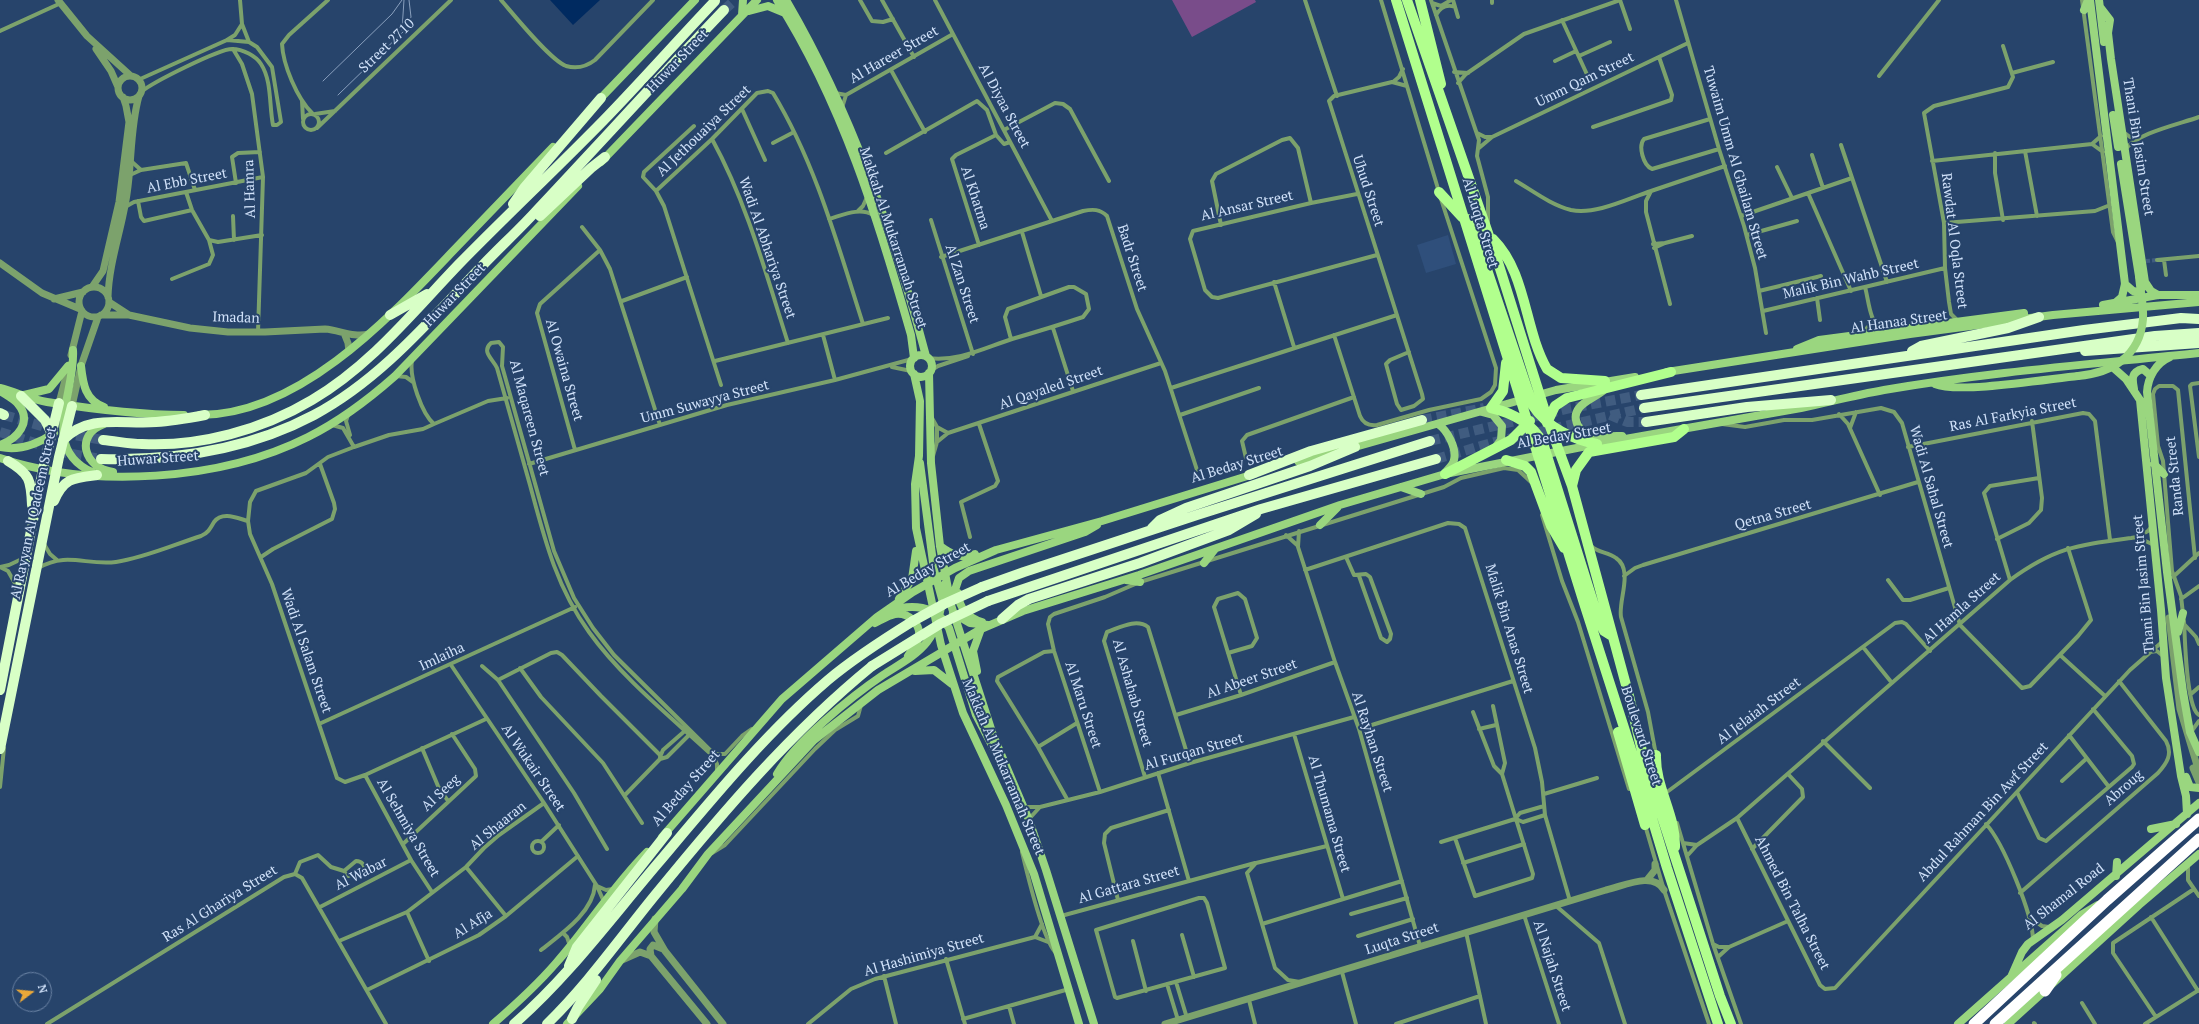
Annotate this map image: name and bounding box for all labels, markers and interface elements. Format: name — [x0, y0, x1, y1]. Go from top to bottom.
street label: Street 2710 — [356, 15, 418, 77]
street label: Al Hareer Street — [846, 23, 942, 87]
street label: Huwar Street — [644, 26, 712, 96]
street label: Umm Qam Street — [1533, 49, 1637, 111]
street label: Al Diyaa Street — [975, 61, 1033, 151]
street label: Tuwaim Umm Al Ghailam Street — [1699, 64, 1771, 262]
street label: Thani Bin Jasim Street — [2119, 77, 2157, 217]
street label: Al Jethouaiya Street — [653, 82, 755, 180]
street label: Makkah Al Mukarramah Street — [856, 145, 930, 331]
street label: Uhud Street — [1349, 153, 1387, 229]
street label: Al Hamra — [241, 159, 259, 219]
street label: Al Khatma — [957, 164, 993, 232]
street label: Al Ebb Street — [145, 165, 229, 197]
street label: Rawdat Al Oqla Street — [1937, 172, 1971, 310]
street label: Wadi Al Abhariya Street — [735, 175, 799, 321]
street label: Al Luqta Street — [1458, 176, 1502, 270]
street label: Al Ansar Street — [1199, 187, 1295, 225]
street label: Badr Street — [1113, 222, 1151, 294]
street label: Al Zan Street — [941, 242, 983, 326]
street label: Malik Bin Wahb Street — [1782, 255, 1920, 303]
street label: Huwar Street — [421, 260, 489, 330]
street label: Al Hanaa Street — [1849, 307, 1949, 337]
street label: Imadan — [212, 309, 260, 327]
street label: Al Owaina Street — [541, 317, 587, 423]
street label: Al Maqareen Street — [505, 358, 553, 478]
street label: Al Qayaled Street — [997, 362, 1105, 414]
street label: Umm Suwayya Street — [639, 377, 771, 427]
street label: Ras Al Farkyia Street — [1948, 394, 2078, 436]
street label: Al Beday Street — [1516, 419, 1612, 453]
street label: Wadi Al Sahal Street — [1905, 424, 1957, 550]
street label: Al Rayyan Al Qadeem Street — [8, 425, 60, 601]
street label: Randa Street — [2162, 435, 2188, 517]
street label: Al Beday Street — [1189, 443, 1285, 487]
street label: Huwar Street — [117, 448, 199, 470]
street label: Qetna Street — [1733, 496, 1813, 534]
street label: Thani Bin Jasim Street — [2130, 514, 2158, 654]
street label: Al Beday Street — [882, 539, 974, 601]
street label: Malik Bin Anas Street — [1481, 562, 1537, 696]
street label: Al Hamla Street — [1920, 569, 2004, 647]
street label: Wadi Al Salam Street — [277, 587, 335, 715]
street label: Al Ashahab Street — [1109, 637, 1155, 749]
street label: Imlaiha — [417, 639, 467, 675]
street label: Al Abeer Street — [1205, 656, 1299, 702]
street label: Al Maru Street — [1061, 659, 1105, 751]
street label: Al Jelaiah Street — [1714, 674, 1804, 748]
street label: Makkah Al Mukarramah Street — [958, 676, 1048, 858]
street label: Boulevard Street — [1617, 684, 1665, 788]
street label: Al Rayhan Street — [1348, 690, 1396, 794]
street label: Al Wukair Street — [498, 721, 568, 815]
street label: Al Furqan Street — [1143, 730, 1245, 774]
street label: Abdul Rahman Bin Awf Street — [1914, 739, 2052, 885]
street label: Al Beday Street — [648, 746, 724, 830]
street label: Al Thumama Street — [1304, 753, 1354, 875]
street label: Abroug — [2101, 767, 2147, 809]
street label: Al Seeg — [418, 771, 464, 815]
street label: Al Sehmiya Street — [373, 776, 443, 880]
street label: Al Shaaran — [466, 798, 530, 854]
street label: Ahmed Bin Talha Street — [1751, 833, 1833, 973]
street label: Al Wabar — [332, 854, 390, 894]
street label: Al Shamal Road — [2020, 860, 2108, 934]
street label: Ras Al Ghariya Street — [160, 862, 280, 946]
street label: Al Gattara Street — [1076, 863, 1182, 907]
street label: Al Afja — [450, 906, 496, 942]
street label: Al Najah Street — [1529, 918, 1575, 1014]
street label: Luqta Street — [1363, 919, 1441, 959]
street label: Al Hashimiya Street — [862, 930, 986, 980]
north arrow — [12, 972, 52, 1012]
text: N — [35, 983, 50, 995]

